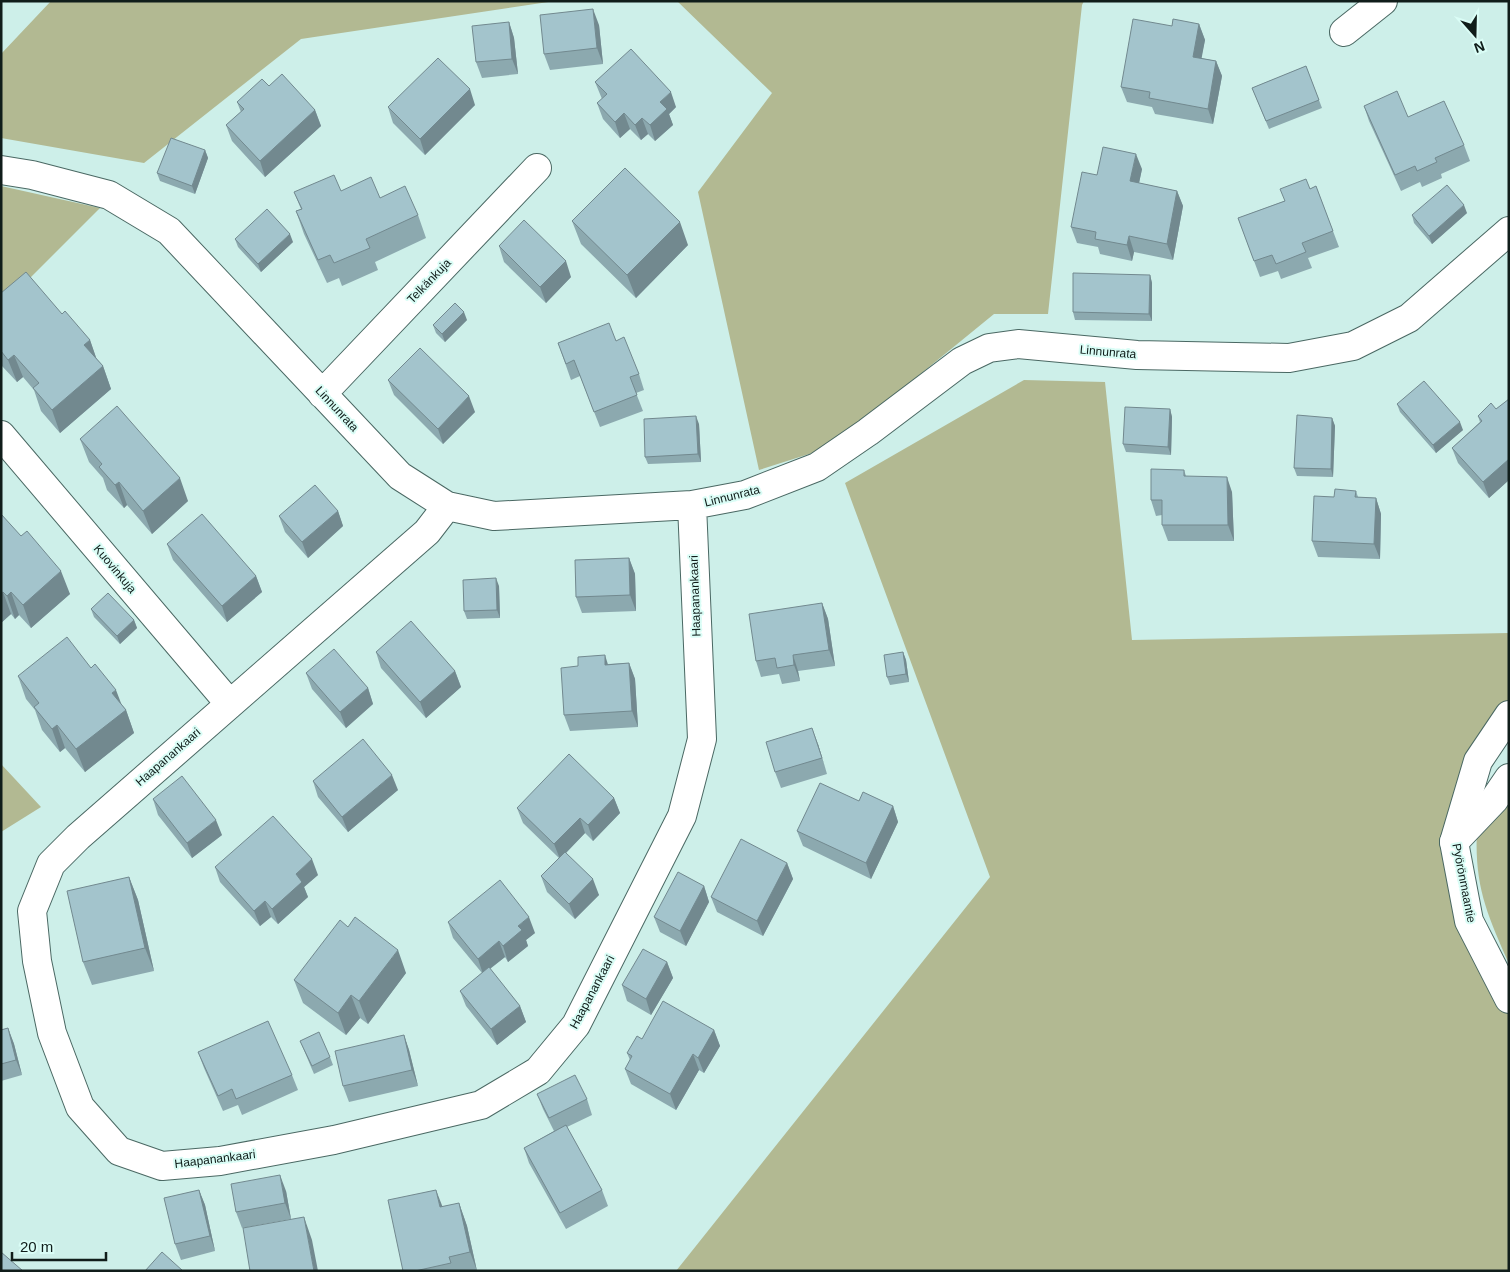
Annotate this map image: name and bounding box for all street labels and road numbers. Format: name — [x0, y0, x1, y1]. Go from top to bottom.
street label: Telkänkuja — [404, 256, 454, 306]
street label: Linnunrata — [1079, 343, 1137, 361]
street label: Linnunrata — [313, 383, 362, 435]
street label: Linnunrata — [703, 482, 762, 510]
street label: Kuovinkuja — [91, 542, 139, 596]
street label: Haapanankaari — [687, 555, 703, 637]
street label: Haapanankaari — [133, 725, 203, 789]
street label: Pyörönmaantie — [1449, 842, 1479, 924]
street label: Haapanankaari — [567, 953, 617, 1031]
street label: Haapanankaari — [174, 1147, 256, 1171]

